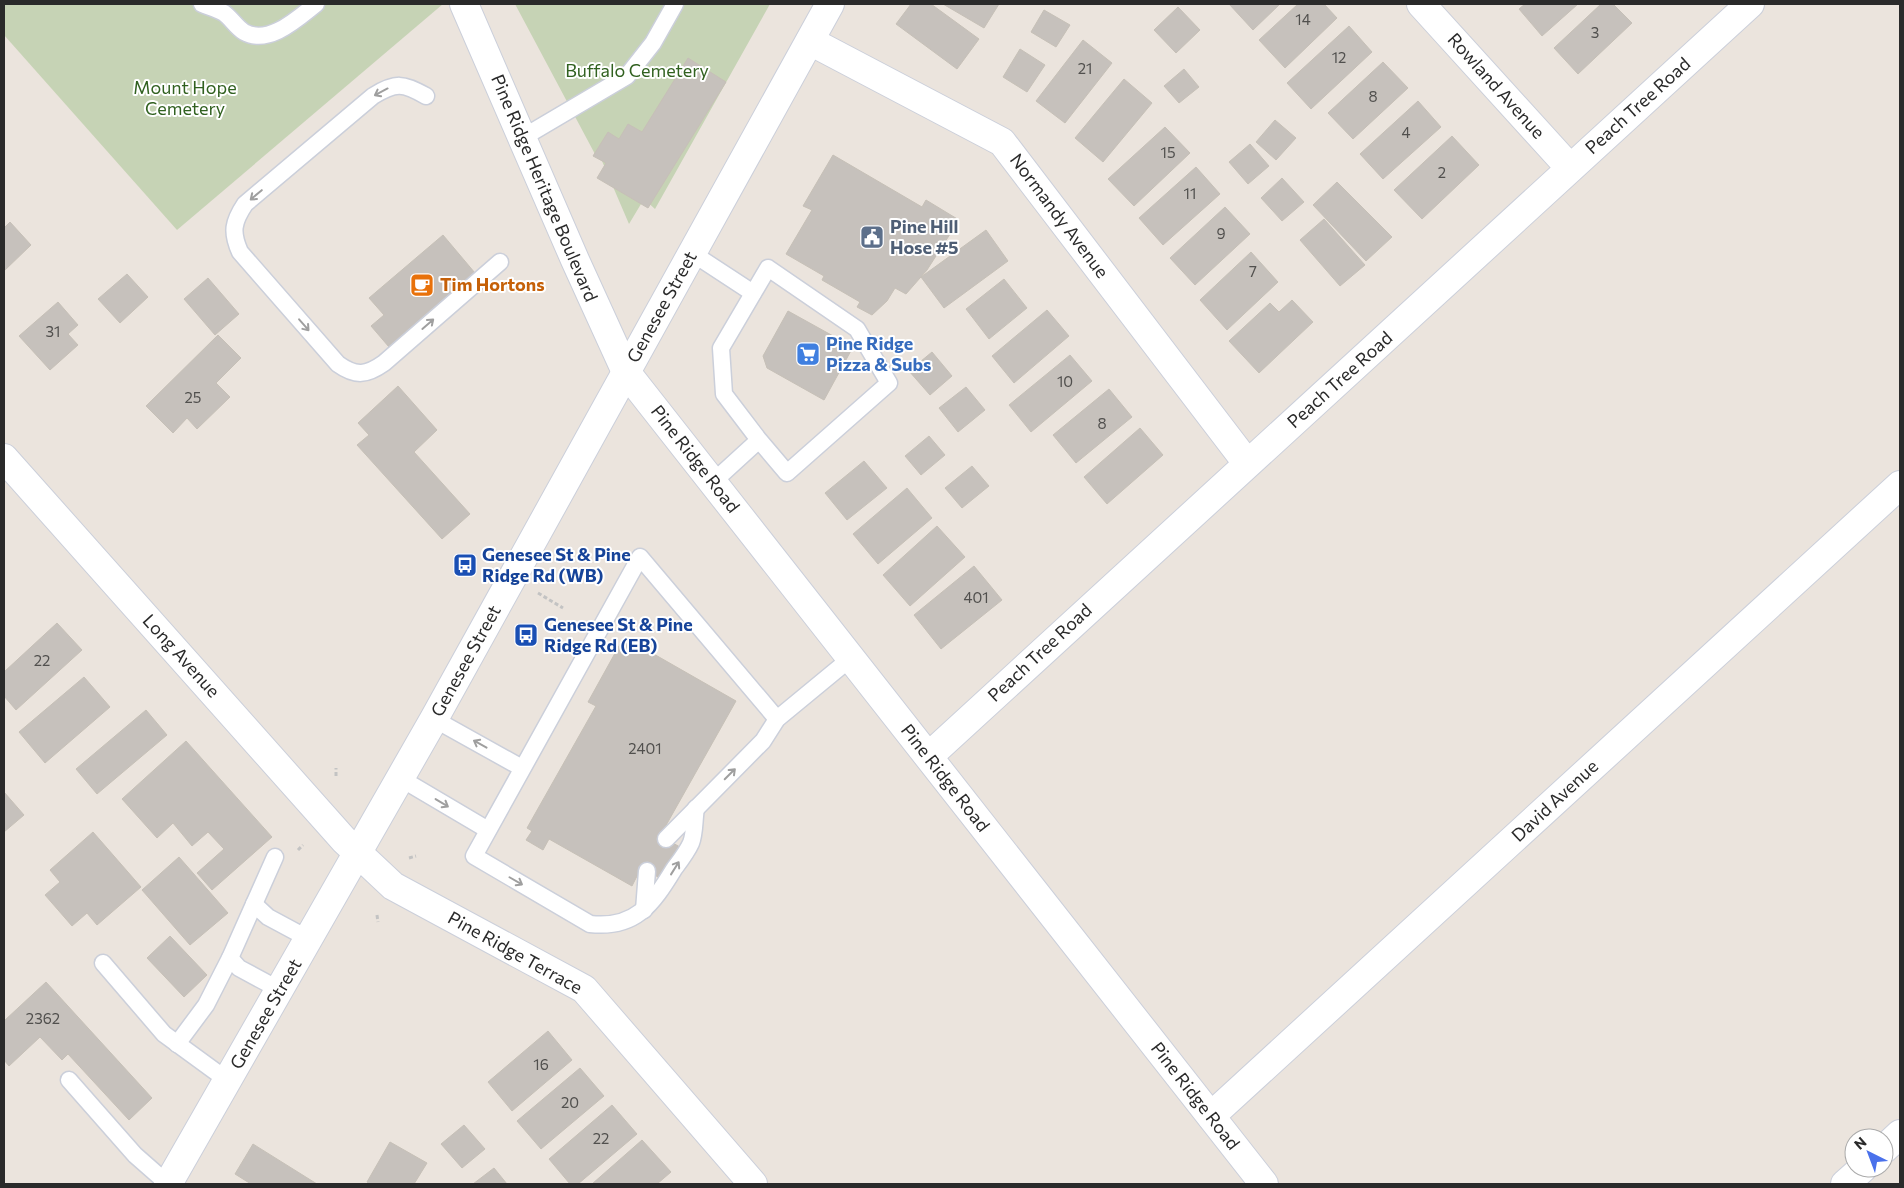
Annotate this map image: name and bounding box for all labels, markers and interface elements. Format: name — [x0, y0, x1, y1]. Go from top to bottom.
house number: 14 — [1295, 10, 1311, 28]
house number: 3 — [1591, 23, 1599, 41]
street label: Rowland Avenue — [1444, 28, 1550, 143]
house number: 12 — [1332, 48, 1346, 66]
street label: Peach Tree Road — [1580, 52, 1694, 158]
park label: Buffalo Cemetery — [565, 59, 709, 81]
house number: 21 — [1078, 59, 1092, 77]
street label: Pine Ridge Heritage Boulevard — [487, 71, 603, 305]
park label: Mount Hope Cemetery — [133, 76, 237, 119]
one-way arrow — [373, 87, 388, 97]
house number: 8 — [1368, 87, 1378, 105]
house number: 4 — [1402, 123, 1411, 141]
house number: 15 — [1160, 143, 1176, 161]
street label: Normandy Avenue — [1006, 149, 1114, 282]
house number: 2 — [1438, 163, 1446, 181]
house number: 11 — [1184, 184, 1196, 202]
one-way arrow — [249, 189, 262, 201]
place label: Pine Hill Hose #5 — [890, 215, 958, 258]
public building icon: Pine Hill Hose #5 — [859, 224, 885, 250]
house number: 9 — [1216, 224, 1226, 242]
street label: Genesee Street — [621, 247, 701, 366]
house number: 7 — [1249, 262, 1257, 280]
cafe icon: Tim Hortons — [409, 272, 435, 298]
place label: Tim Hortons — [440, 273, 545, 295]
one-way arrow — [298, 318, 309, 331]
one-way arrow — [422, 318, 435, 330]
house number: 31 — [46, 322, 60, 340]
street label: Peach Tree Road — [1282, 326, 1396, 432]
place label: Pine Ridge Pizza & Subs — [826, 332, 931, 375]
supermarket icon: Pine Ridge Pizza & Subs — [795, 341, 821, 367]
house number: 10 — [1057, 372, 1073, 390]
house number: 25 — [185, 388, 201, 406]
street label: Pine Ridge Road — [647, 400, 745, 517]
house number: 8 — [1097, 414, 1107, 432]
place label: Genesee St & Pine Ridge Rd (WB) — [482, 543, 631, 586]
bus stop icon: Genesee St & Pine Ridge Rd (WB) — [452, 552, 478, 578]
house number: 401 — [963, 588, 989, 606]
street label: Peach Tree Road — [983, 599, 1096, 706]
street label: Genesee Street — [425, 601, 505, 720]
street label: Long Avenue — [139, 609, 225, 702]
place label: Genesee St & Pine Ridge Rd (EB) — [544, 613, 693, 656]
bus stop icon: Genesee St & Pine Ridge Rd (EB) — [513, 622, 539, 648]
house number: 22 — [34, 651, 50, 669]
street label: Pine Ridge Road — [897, 719, 995, 836]
one-way arrow — [473, 739, 487, 749]
house number: 2401 — [628, 739, 662, 757]
street label: David Avenue — [1507, 755, 1602, 846]
one-way arrow — [724, 768, 736, 780]
one-way arrow — [434, 798, 448, 808]
one-way arrow — [670, 862, 680, 876]
one-way arrow — [508, 876, 522, 886]
street label: Pine Ridge Terrace — [444, 906, 587, 998]
street label: Genesee Street — [225, 954, 306, 1073]
house number: 2362 — [26, 1009, 60, 1027]
street label: Pine Ridge Road — [1147, 1037, 1245, 1154]
house number: 16 — [533, 1055, 549, 1073]
house number: 20 — [561, 1093, 579, 1111]
north arrow — [1844, 1128, 1894, 1178]
house number: 22 — [593, 1129, 609, 1147]
text: N — [1850, 1133, 1870, 1153]

